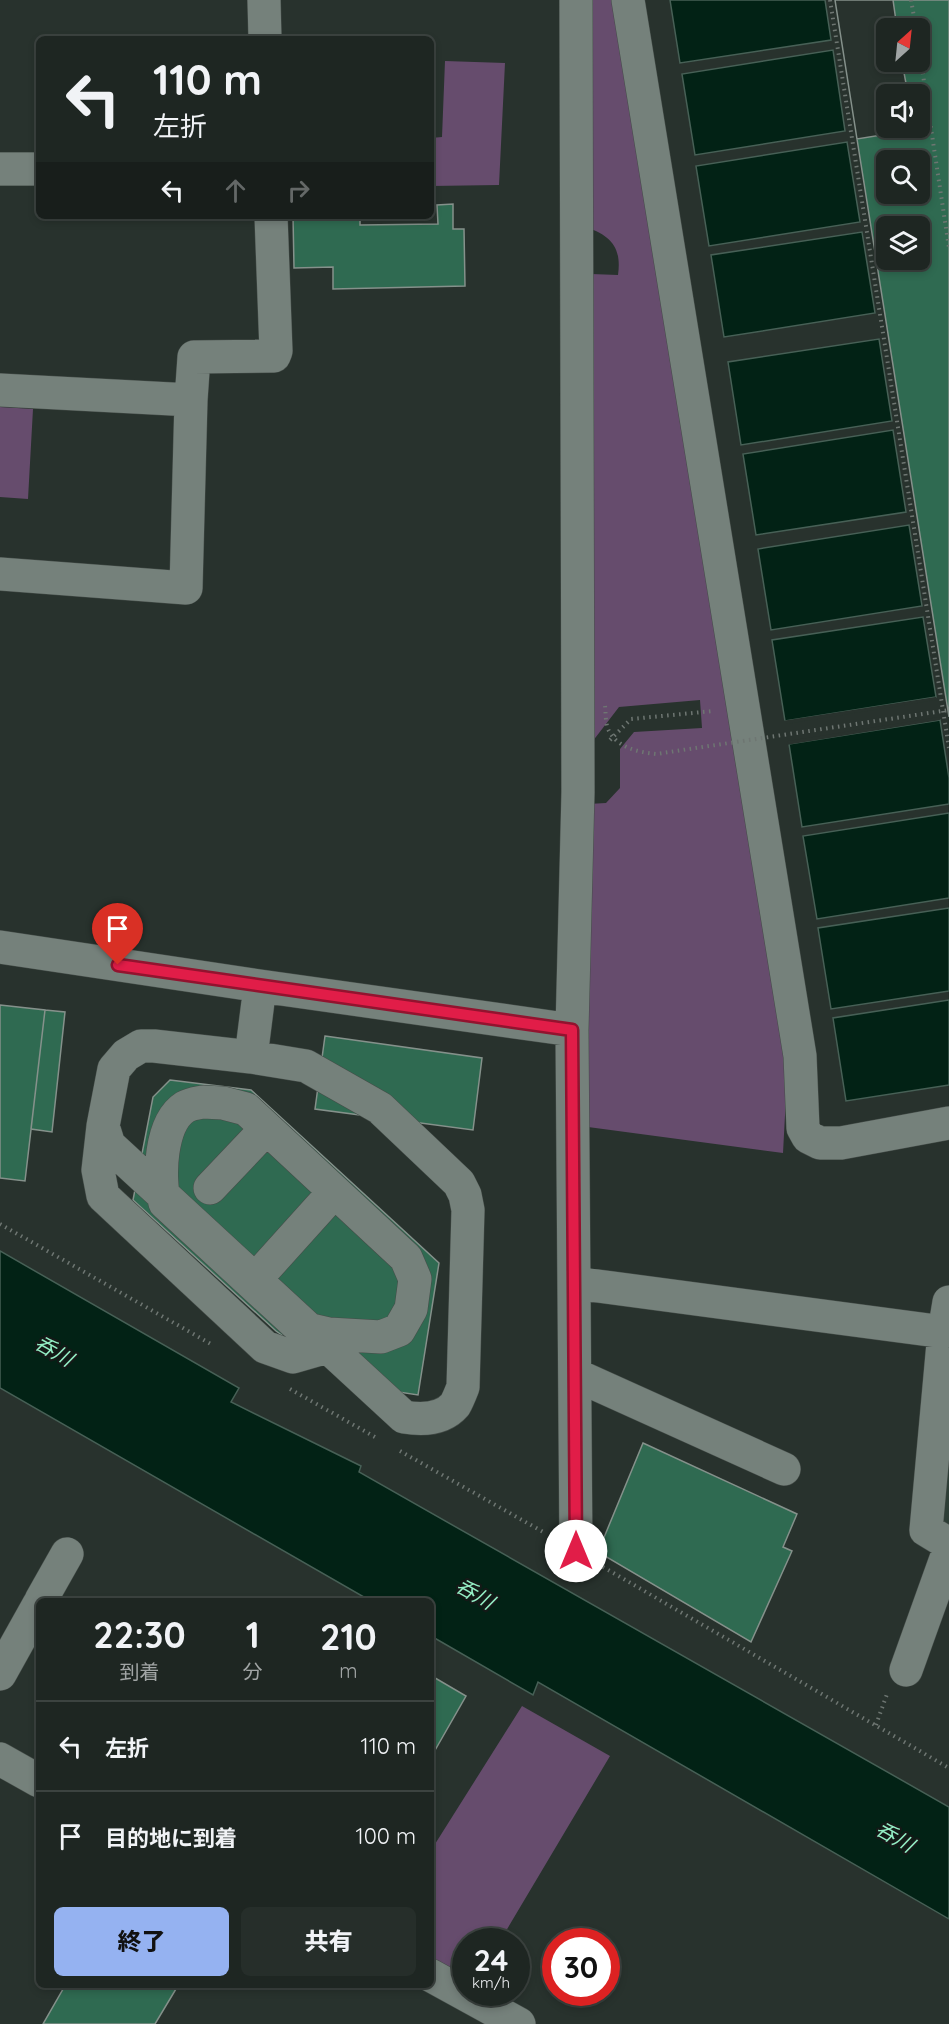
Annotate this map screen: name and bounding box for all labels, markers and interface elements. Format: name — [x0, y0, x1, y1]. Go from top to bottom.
north arrow — [876, 18, 930, 72]
map controls — [876, 18, 930, 270]
text: 110 m — [153, 53, 262, 106]
icon: left — [54, 60, 132, 138]
button: sound — [876, 84, 930, 138]
text: 左折 — [153, 109, 207, 143]
button: search — [876, 150, 930, 204]
icon: left — [156, 174, 189, 207]
icon: ahead — [219, 174, 252, 207]
icon: right — [282, 174, 315, 207]
button: layers — [876, 216, 930, 270]
pin — [92, 903, 143, 965]
icon: arrive — [101, 912, 134, 945]
water label: 呑川 — [31, 1330, 80, 1372]
position arrow — [544, 1519, 608, 1583]
water label: 呑川 — [452, 1573, 501, 1615]
text: 22:30 — [93, 1612, 186, 1657]
text: 1 — [246, 1612, 260, 1657]
text: 210 — [320, 1614, 377, 1659]
text: m — [339, 1658, 358, 1683]
text: 到着 — [119, 1659, 159, 1684]
text: 分 — [243, 1659, 263, 1684]
icon: left — [54, 1730, 87, 1763]
text: 110 m — [361, 1732, 416, 1760]
text: 左折 — [105, 1734, 149, 1762]
water label: 呑川 — [872, 1816, 921, 1858]
icon: arrive — [54, 1820, 87, 1853]
text: 100 m — [356, 1822, 416, 1850]
text: 目的地に到着 — [105, 1824, 237, 1852]
button: 終了 — [54, 1907, 229, 1976]
button: 共有 — [241, 1907, 416, 1976]
speed limit sign: 30 — [542, 1928, 620, 2006]
text: 24 — [474, 1941, 508, 1979]
text: km/h — [472, 1973, 510, 1992]

